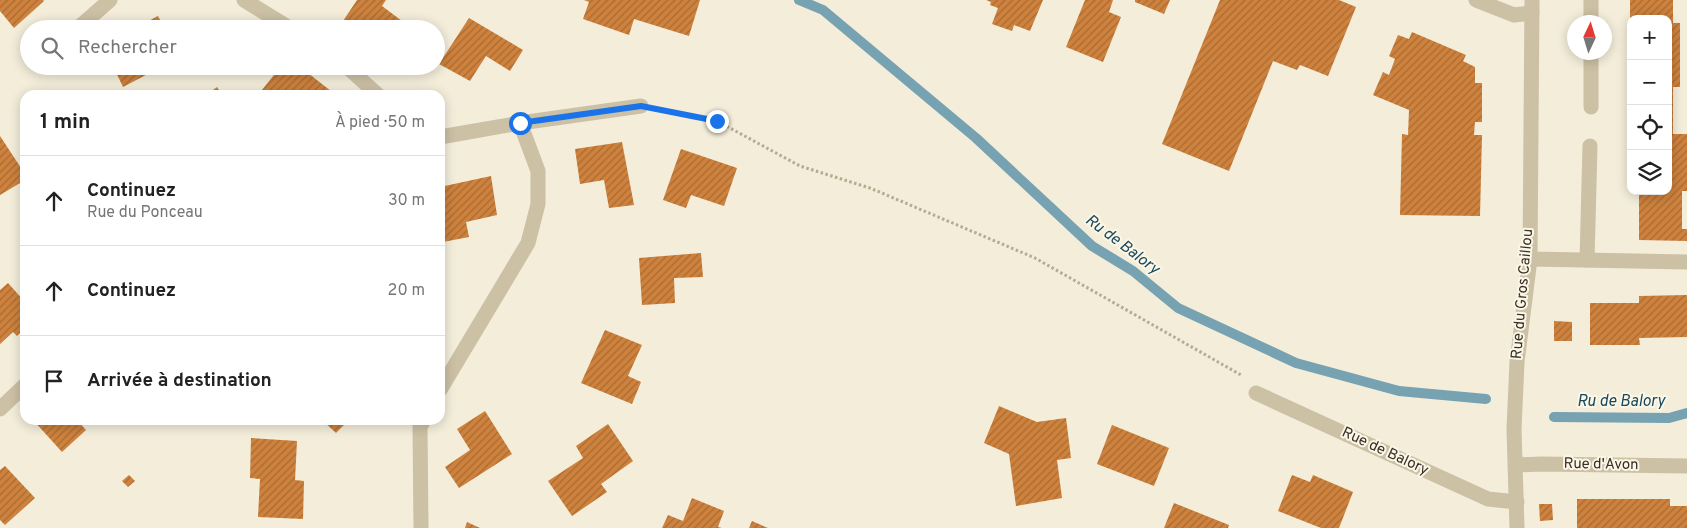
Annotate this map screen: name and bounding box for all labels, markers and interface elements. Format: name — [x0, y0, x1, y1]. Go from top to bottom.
north arrow — [1567, 15, 1612, 60]
map controls — [1627, 15, 1672, 195]
button: + — [1627, 15, 1672, 60]
search box — [20, 20, 445, 75]
icon: search — [38, 34, 66, 62]
text: Rechercher — [78, 36, 177, 60]
button: − — [1627, 60, 1672, 105]
button: locate — [1627, 105, 1672, 150]
text: 1 min — [40, 109, 90, 136]
route end — [706, 110, 729, 133]
route start — [509, 112, 532, 135]
text: À pied · 50 m — [335, 113, 425, 133]
button: layers — [1627, 150, 1672, 195]
text: Continuez — [87, 179, 176, 203]
icon: ahead — [40, 187, 68, 215]
text: 30 m — [388, 191, 425, 211]
text: Rue du Ponceau — [87, 203, 203, 223]
water label: Ru de Balory — [1081, 210, 1165, 281]
street label: Rue du Gros Caillou — [1508, 228, 1538, 360]
icon: ahead — [40, 277, 68, 305]
text: Continuez — [87, 279, 176, 303]
text: 20 m — [388, 281, 425, 301]
icon: arrive — [40, 367, 68, 395]
text: Arrivée à destination — [87, 369, 272, 393]
water label: Ru de Balory — [1577, 392, 1667, 412]
street label: Rue de Balory — [1339, 424, 1432, 480]
street label: Rue d'Avon — [1563, 455, 1639, 475]

